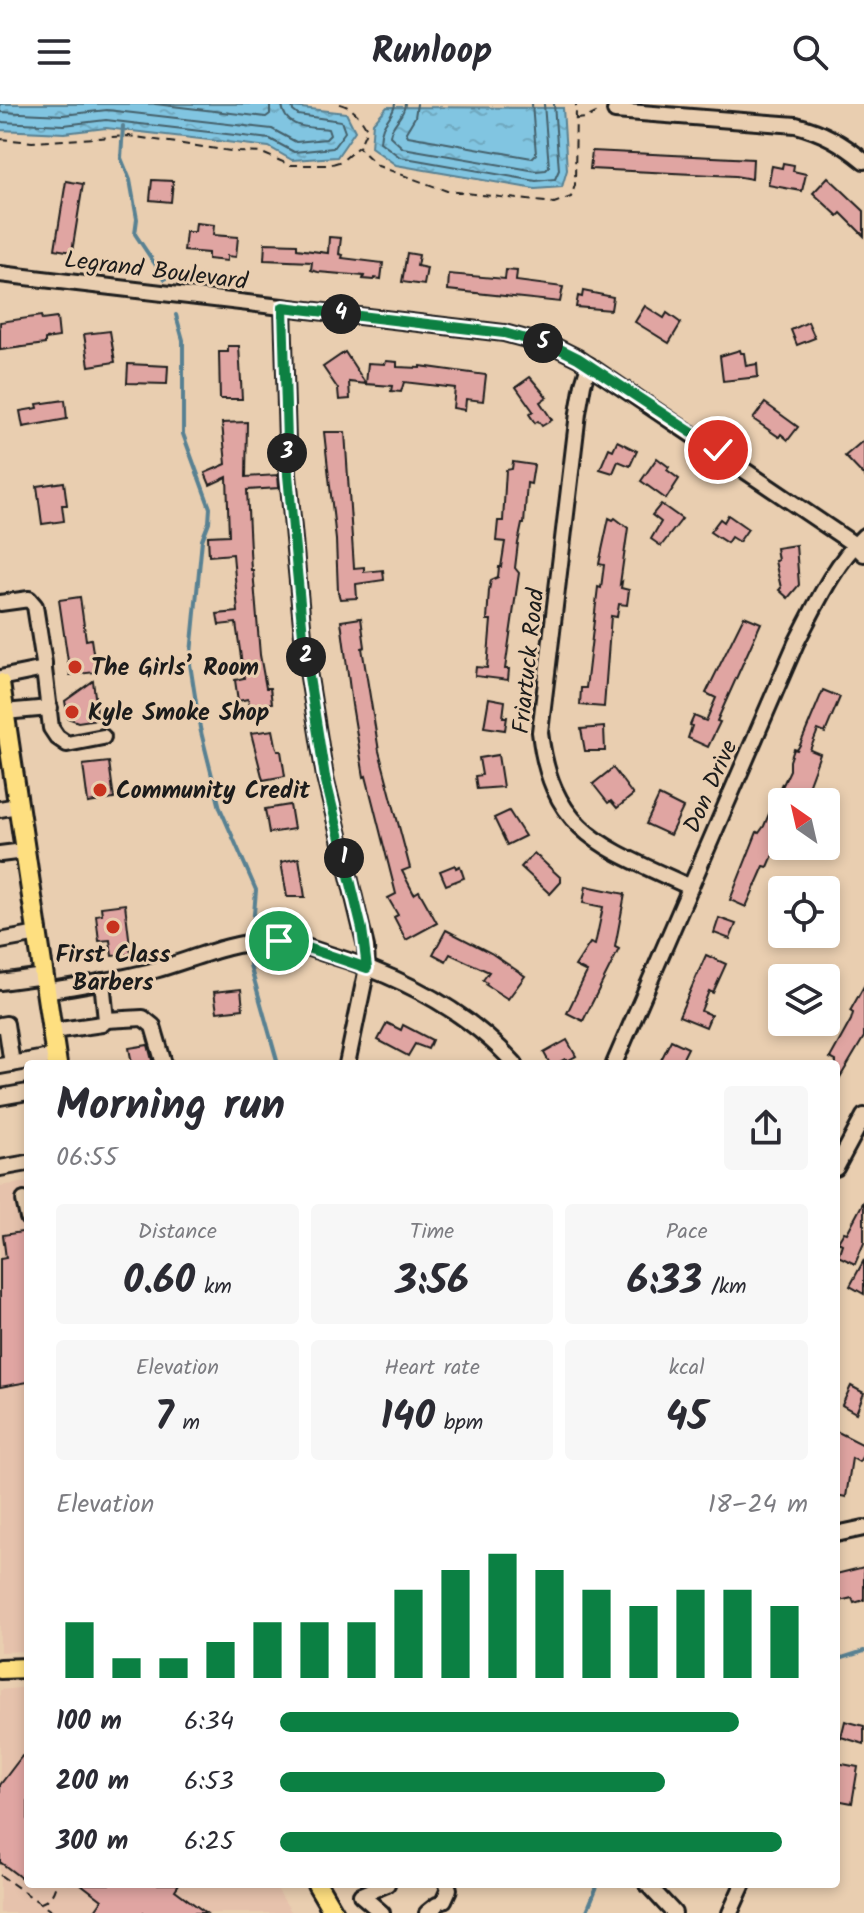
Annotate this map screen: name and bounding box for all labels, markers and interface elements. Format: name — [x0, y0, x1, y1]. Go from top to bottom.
text: Runloop — [372, 24, 492, 81]
icon: menu — [32, 30, 76, 74]
icon: search — [788, 30, 832, 74]
street label: Legrand Boulevard — [62, 241, 251, 302]
pin: 4 — [321, 294, 361, 334]
text: 4 — [335, 296, 347, 331]
pin: 5 — [523, 323, 563, 363]
text: 5 — [537, 325, 549, 360]
pin — [684, 416, 752, 484]
icon: check — [696, 428, 740, 472]
pin: 3 — [267, 433, 307, 473]
text: 3 — [281, 435, 293, 470]
street label: Friartuck Road — [502, 586, 557, 736]
pin: 2 — [286, 637, 326, 677]
text: 2 — [300, 639, 312, 674]
place label: The Girls’ Room — [91, 649, 259, 688]
marker: The Girls’ Room — [66, 658, 84, 676]
place label: Kyle Smoke Shop — [88, 694, 270, 733]
marker: Kyle Smoke Shop — [63, 703, 81, 721]
street label: Don Drive — [673, 733, 749, 840]
place label: Community Credit — [116, 772, 311, 811]
marker: Community Credit — [91, 781, 109, 799]
north arrow — [768, 788, 840, 860]
map controls — [768, 788, 840, 1036]
pin: 1 — [324, 838, 364, 878]
text: 1 — [341, 840, 347, 875]
button: locate — [768, 876, 840, 948]
pin — [245, 907, 313, 975]
marker: First Class Barbers — [104, 918, 122, 936]
icon: arrive — [257, 919, 301, 963]
place label: First Class Barbers — [55, 936, 171, 1003]
button: layers — [768, 964, 840, 1036]
text: Morning run — [56, 1072, 285, 1142]
button: share — [724, 1086, 808, 1170]
text: 06:55 — [56, 1137, 118, 1179]
text: Distance — [138, 1215, 217, 1250]
text: Time — [410, 1215, 454, 1250]
text: Pace — [666, 1215, 708, 1250]
text: 0.60 — [123, 1250, 195, 1314]
text: 3:56 — [395, 1250, 469, 1314]
text: 6:33 — [627, 1250, 702, 1314]
text: km — [195, 1270, 232, 1305]
text: /km — [702, 1270, 747, 1305]
text: Elevation — [136, 1351, 219, 1386]
text: Heart rate — [384, 1351, 480, 1386]
text: kcal — [669, 1351, 705, 1386]
text: 7 — [155, 1386, 174, 1450]
text: 140 — [381, 1386, 435, 1450]
text: 45 — [666, 1386, 708, 1450]
text: m — [174, 1406, 200, 1441]
text: bpm — [435, 1406, 483, 1441]
text: Elevation — [56, 1484, 154, 1526]
text: 18–24 m — [708, 1484, 808, 1526]
text: 100 m — [56, 1701, 122, 1743]
text: 6:34 — [184, 1701, 234, 1743]
text: 200 m — [56, 1761, 129, 1803]
text: 6:53 — [184, 1761, 234, 1803]
text: 300 m — [56, 1821, 128, 1863]
text: 6:25 — [184, 1821, 234, 1863]

